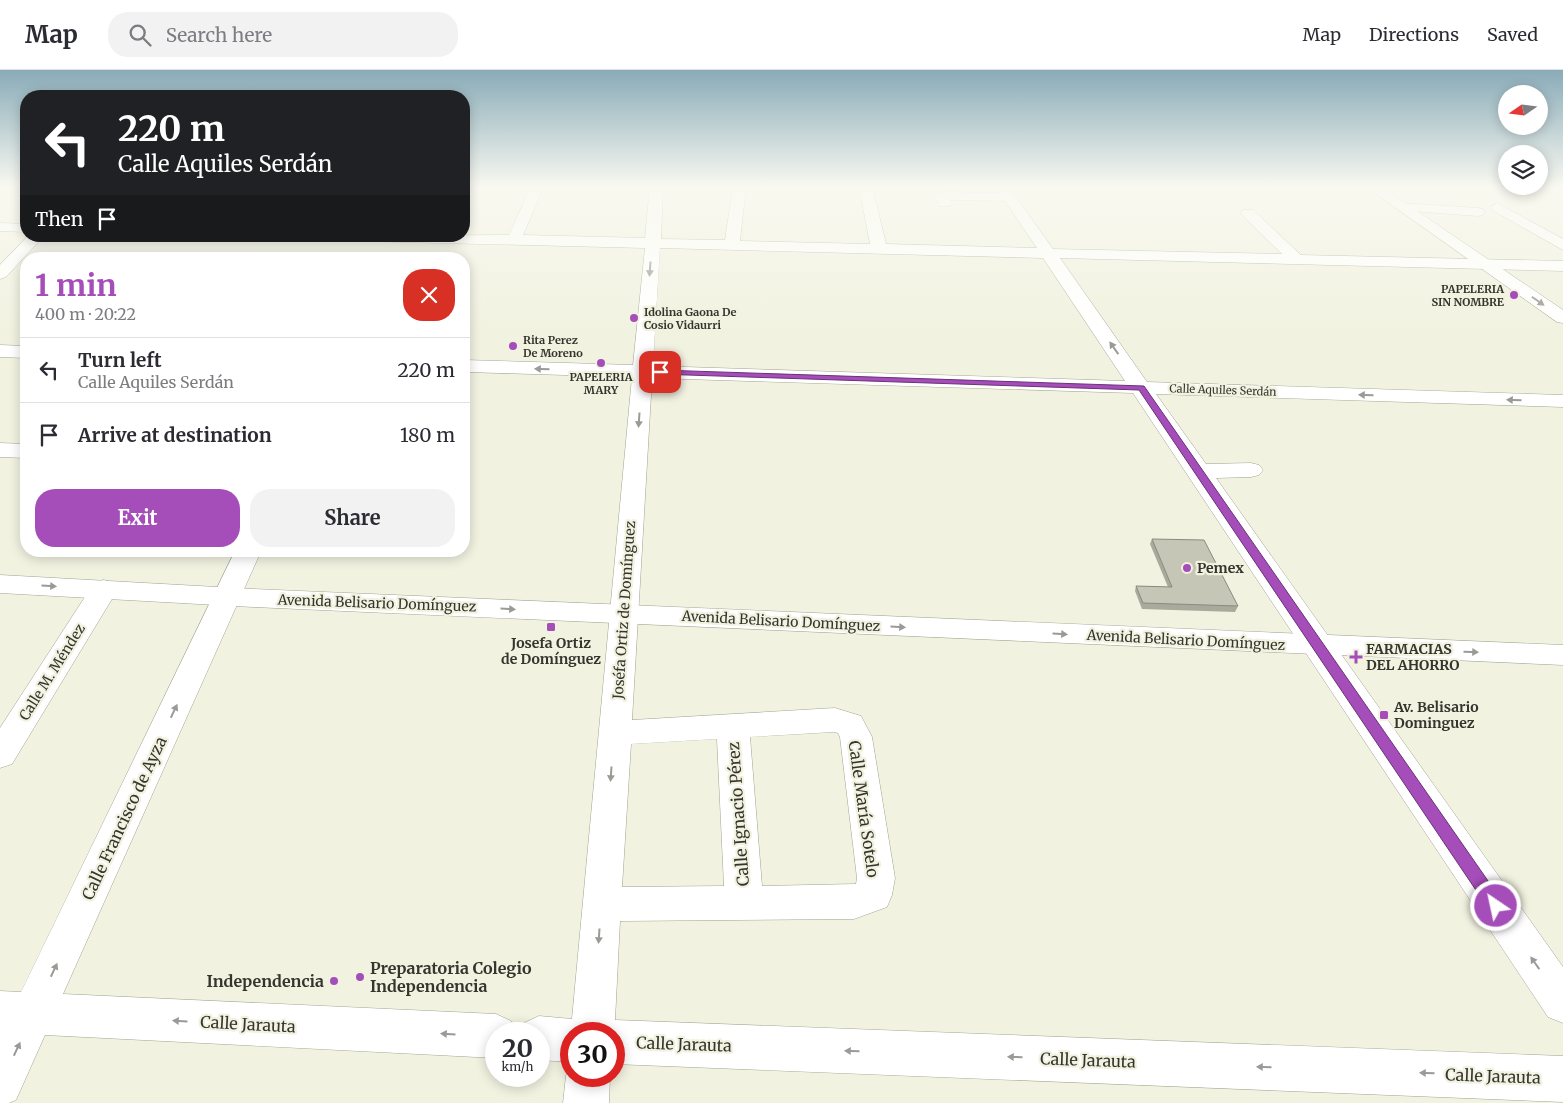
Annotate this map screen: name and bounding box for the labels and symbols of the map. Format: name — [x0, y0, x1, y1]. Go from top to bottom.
north arrow — [1498, 85, 1548, 135]
one-way arrow — [646, 261, 654, 277]
place label: PAPELERIA SIN NOMBRE — [1431, 282, 1505, 309]
marker: PAPELERIA SIN NOMBRE — [1508, 289, 1520, 301]
one-way arrow — [1531, 296, 1545, 306]
place label: Idolina Gaona De Cosio Vidaurri — [644, 305, 737, 332]
marker: Idolina Gaona De Cosio Vidaurri — [628, 312, 640, 324]
place label: Rita Perez De Moreno — [523, 333, 583, 360]
marker: Rita Perez De Moreno — [507, 340, 519, 352]
one-way arrow — [1109, 341, 1119, 354]
pin — [639, 351, 681, 393]
marker: PAPELERIA MARY — [595, 357, 607, 369]
one-way arrow — [533, 364, 549, 372]
place label: PAPELERIA MARY — [570, 370, 633, 397]
street label: Calle Aquiles Serdán — [1169, 381, 1277, 399]
one-way arrow — [1357, 391, 1373, 399]
one-way arrow — [1506, 395, 1522, 403]
one-way arrow — [635, 413, 643, 429]
street label: Joséfa Ortiz de Domínguez — [609, 520, 639, 701]
place label: Pemex — [1197, 559, 1244, 577]
marker: Pemex — [1181, 562, 1193, 574]
one-way arrow — [41, 583, 57, 591]
street label: Avenida Belisario Domínguez — [276, 591, 477, 615]
one-way arrow — [500, 605, 516, 613]
street label: Avenida Belisario Domínguez — [680, 607, 881, 635]
street label: Calle M. Méndez — [15, 620, 89, 724]
marker: Josefa Ortiz de Domínguez — [545, 621, 557, 633]
one-way arrow — [890, 623, 906, 631]
street label: Avenida Belisario Domínguez — [1085, 626, 1286, 654]
one-way arrow — [1052, 630, 1068, 638]
place label: Josefa Ortiz de Domínguez — [501, 634, 601, 668]
place label: FARMACIAS DEL AHORRO — [1366, 640, 1459, 674]
one-way arrow — [1463, 648, 1479, 656]
marker: FARMACIAS DEL AHORRO — [1350, 651, 1362, 663]
place label: Av. Belisario Dominguez — [1393, 698, 1479, 732]
one-way arrow — [170, 704, 178, 718]
marker: Av. Belisario Dominguez — [1378, 709, 1390, 721]
street label: Calle Francisco de Ayza — [77, 733, 171, 903]
street label: Calle María Sotelo — [844, 739, 884, 879]
street label: Calle Ignacio Pérez — [723, 741, 753, 887]
one-way arrow — [607, 766, 615, 782]
position arrow — [1469, 879, 1521, 931]
one-way arrow — [594, 928, 602, 944]
one-way arrow — [1530, 956, 1540, 970]
place label: Preparatoria Colegio Independencia — [370, 958, 532, 996]
one-way arrow — [50, 963, 58, 977]
place label: Independencia — [207, 971, 324, 991]
marker: Preparatoria Colegio Independencia — [354, 971, 366, 983]
marker: Independencia — [328, 975, 340, 987]
street label: Calle Jarauta — [200, 1012, 297, 1037]
one-way arrow — [172, 1017, 188, 1025]
speed limit sign: 30 — [560, 1022, 625, 1087]
one-way arrow — [439, 1029, 455, 1037]
street label: Calle Jarauta — [636, 1032, 733, 1056]
one-way arrow — [13, 1042, 21, 1056]
one-way arrow — [844, 1047, 860, 1055]
street label: Calle Jarauta — [1040, 1048, 1137, 1072]
one-way arrow — [1006, 1053, 1022, 1061]
one-way arrow — [1256, 1063, 1272, 1071]
street label: Calle Jarauta — [1445, 1064, 1542, 1088]
one-way arrow — [1419, 1069, 1435, 1077]

